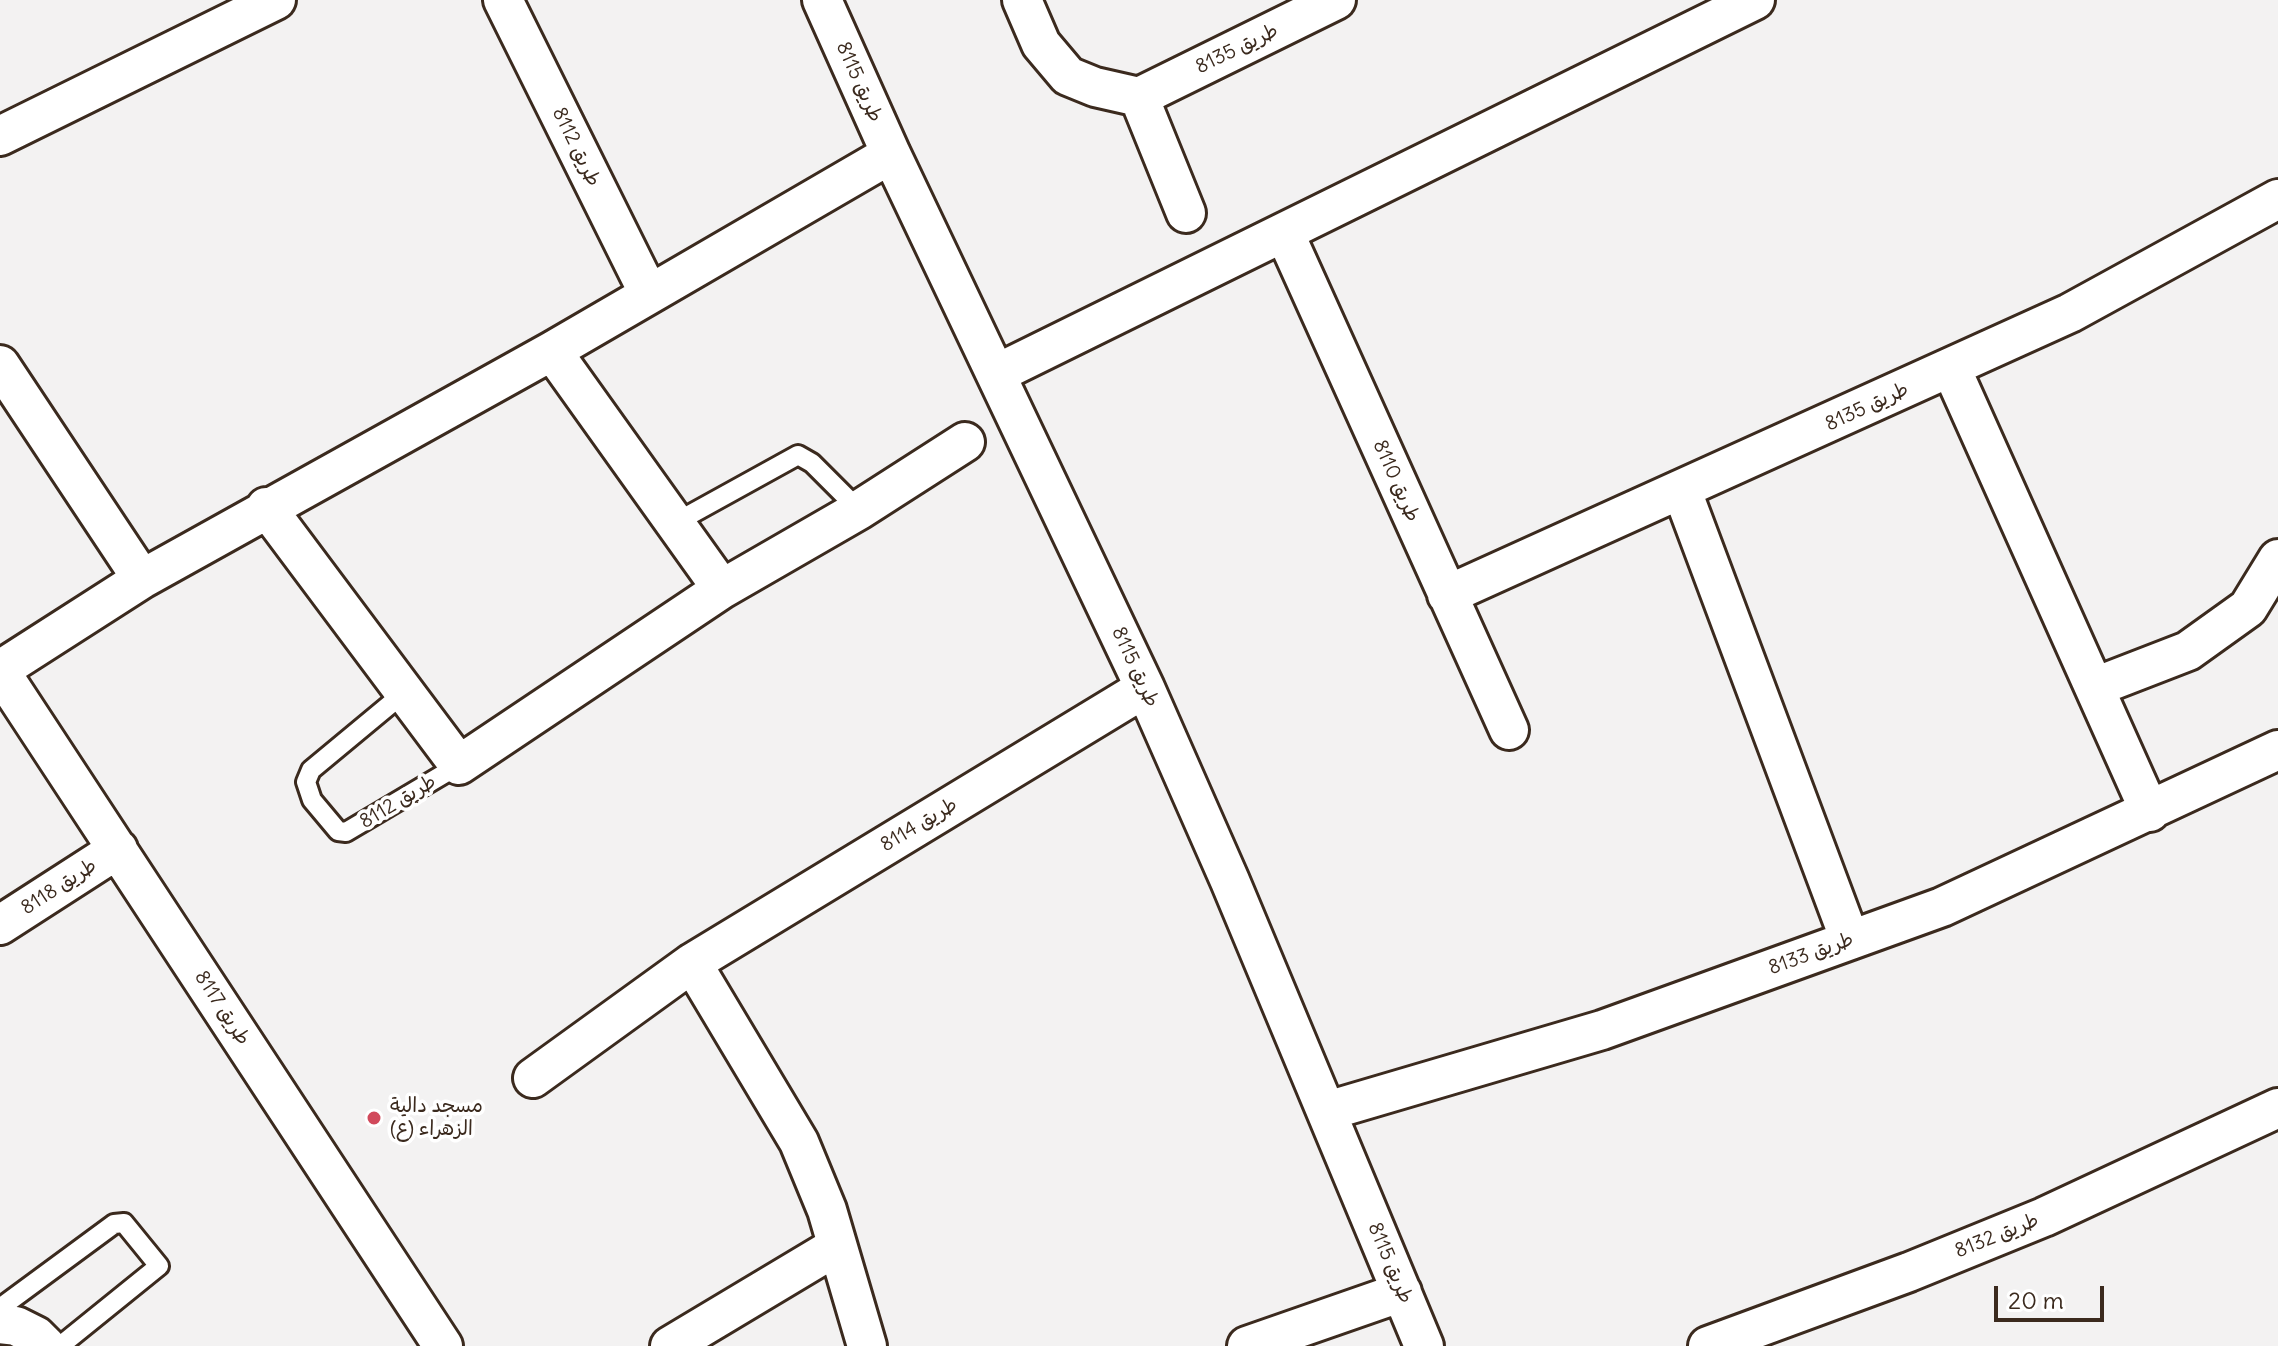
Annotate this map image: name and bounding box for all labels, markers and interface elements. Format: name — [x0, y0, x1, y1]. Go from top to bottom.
street label: طريق 8135 — [1192, 19, 1282, 79]
street label: طريق 8115 — [831, 38, 887, 126]
street label: طريق 8112 — [547, 103, 605, 191]
street label: طريق 8135 — [1822, 377, 1912, 437]
street label: طريق 8110 — [1367, 436, 1425, 526]
street label: طريق 8115 — [1106, 623, 1164, 711]
street label: طريق 8112 — [355, 770, 441, 834]
street label: طريق 8114 — [876, 793, 962, 857]
street label: طريق 8118 — [17, 854, 101, 920]
street label: طريق 8133 — [1765, 928, 1857, 980]
street label: طريق 8117 — [189, 966, 255, 1050]
place label: مسجد دالية الزهراء (ع) — [390, 1094, 483, 1141]
marker: مسجد دالية الزهراء (ع) — [365, 1109, 383, 1127]
street label: طريق 8132 — [1951, 1208, 2043, 1264]
street label: طريق 8115 — [1362, 1219, 1418, 1307]
scale bar — [1998, 1270, 2108, 1320]
text: 20 m — [2008, 1285, 2064, 1315]

